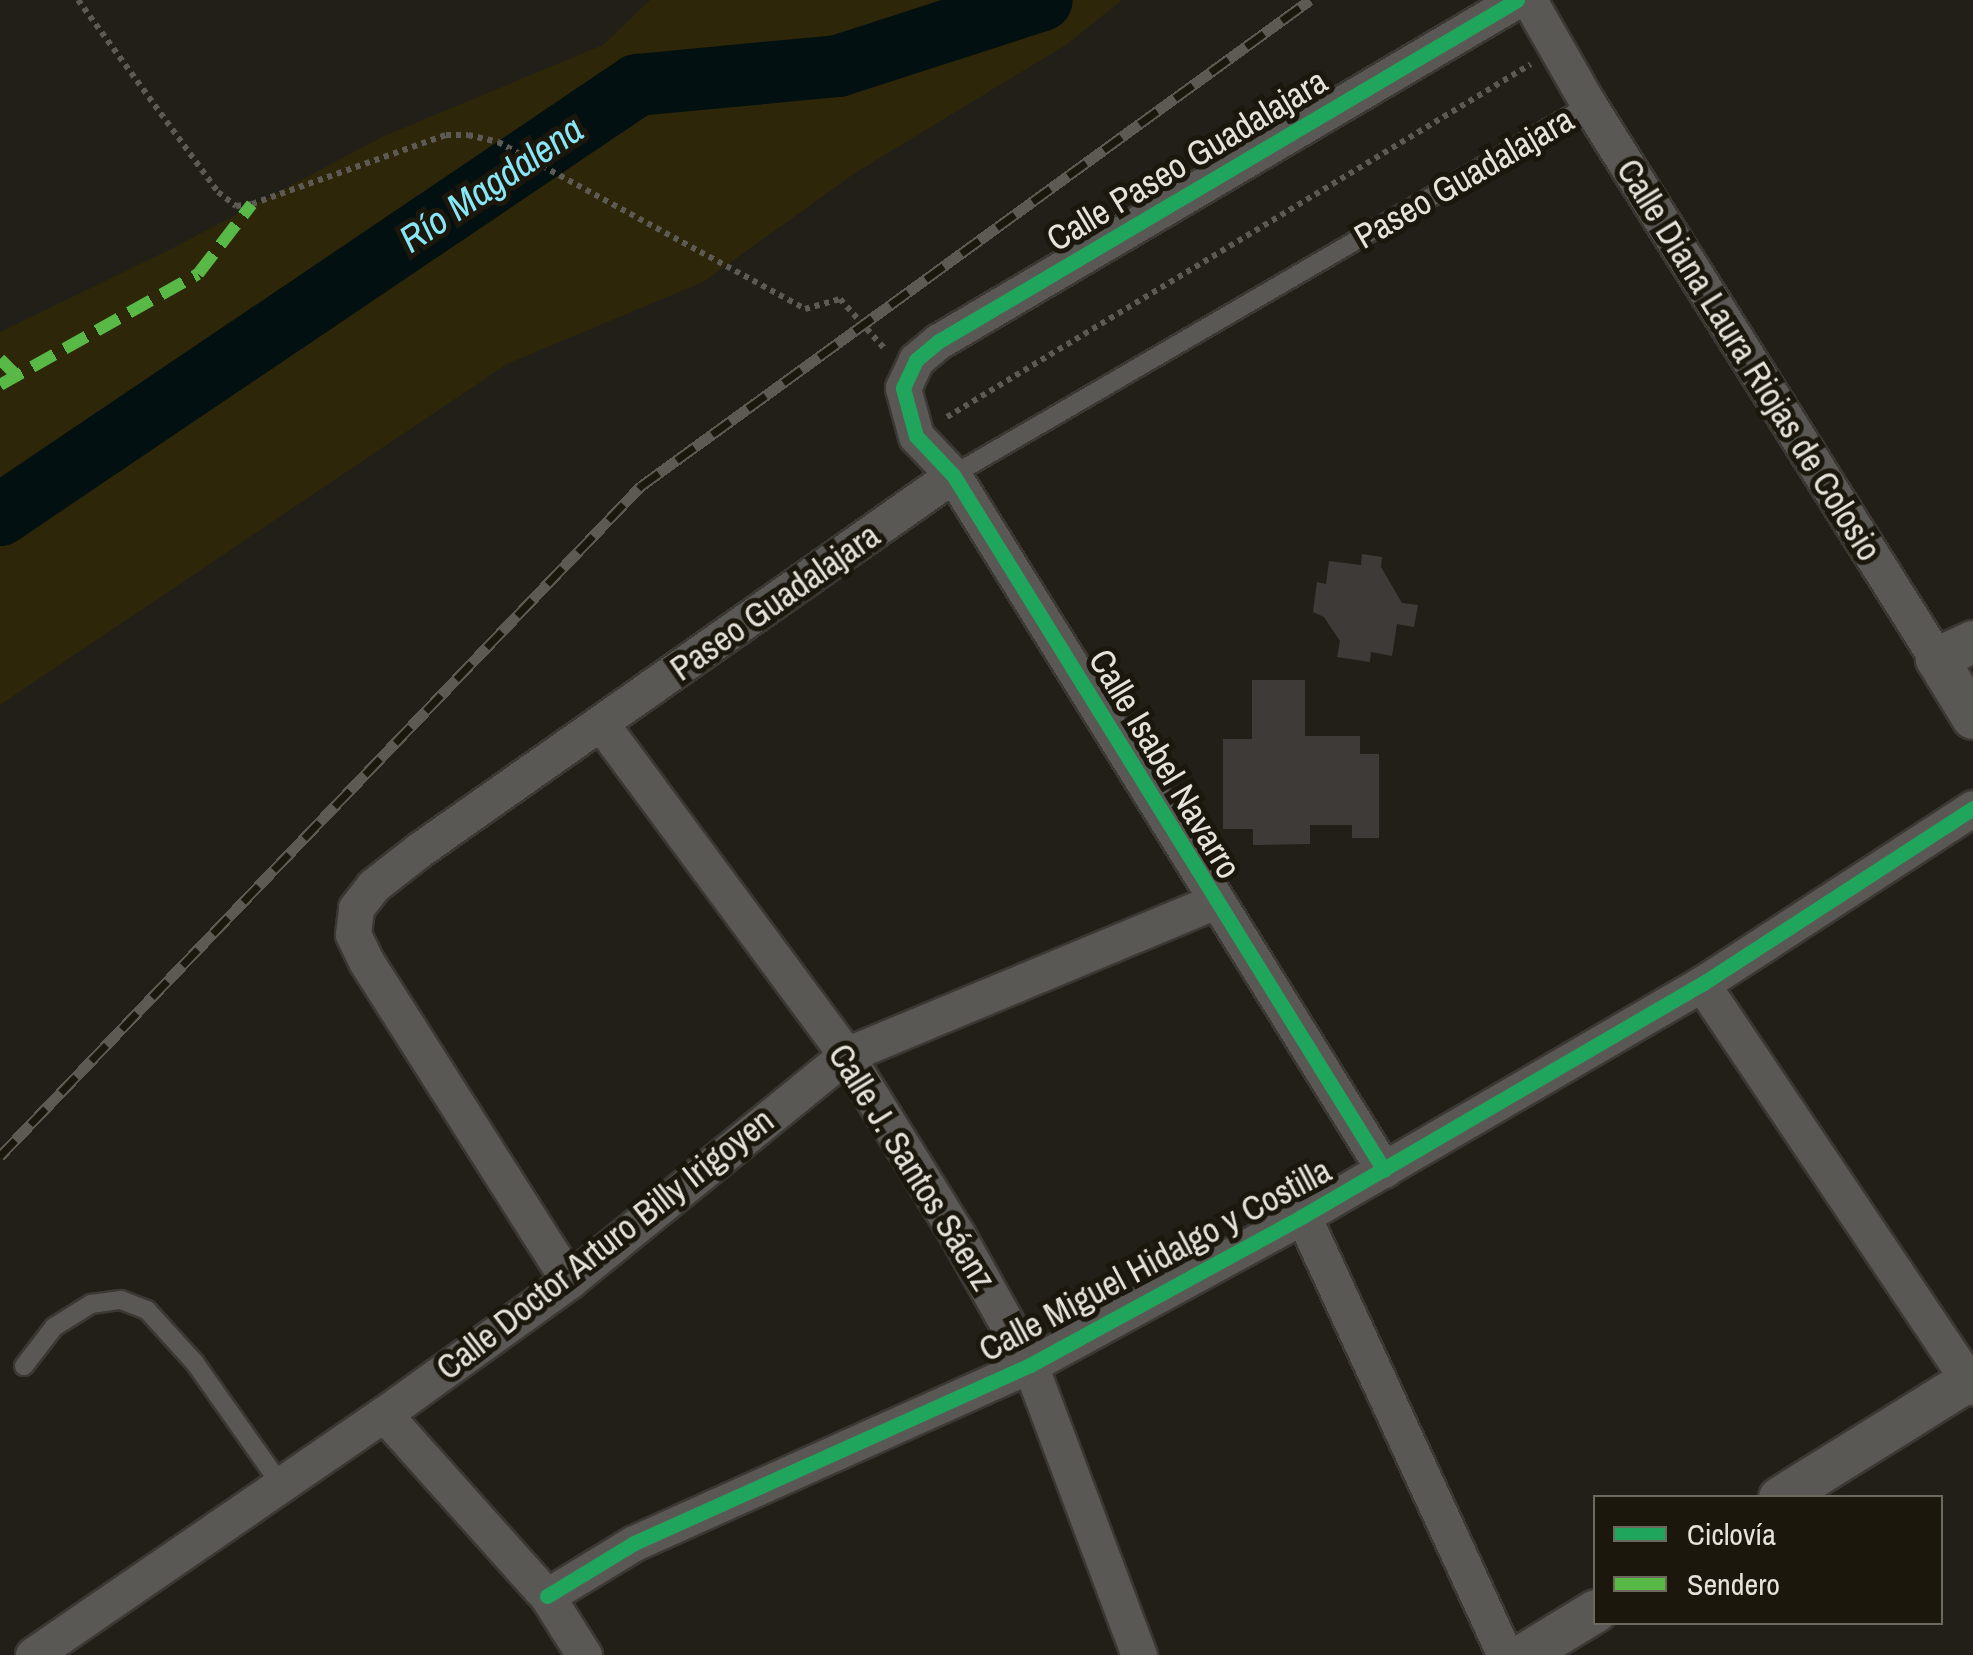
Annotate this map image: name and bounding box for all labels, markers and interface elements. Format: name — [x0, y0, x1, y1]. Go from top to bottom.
street label: Calle Paseo Guadalajara — [1039, 60, 1335, 260]
street label: Paseo Guadalajara — [1347, 98, 1581, 258]
water label: Río Magdalena — [391, 106, 591, 262]
street label: Calle Diana Laura Riojas de Colosio — [1608, 151, 1890, 569]
street label: Paseo Guadalajara — [662, 514, 888, 690]
street label: Calle Isabel Navarro — [1080, 642, 1250, 886]
street label: Calle J. Santos Sáenz — [819, 1036, 1005, 1298]
street label: Calle Doctor Arturo Billy Irigoyen — [427, 1099, 783, 1389]
street label: Calle Miguel Hidalgo y Costilla — [972, 1149, 1338, 1371]
legend — [1593, 1495, 1943, 1625]
text: Ciclovía — [1687, 1514, 1776, 1554]
text: Sendero — [1687, 1564, 1780, 1604]

